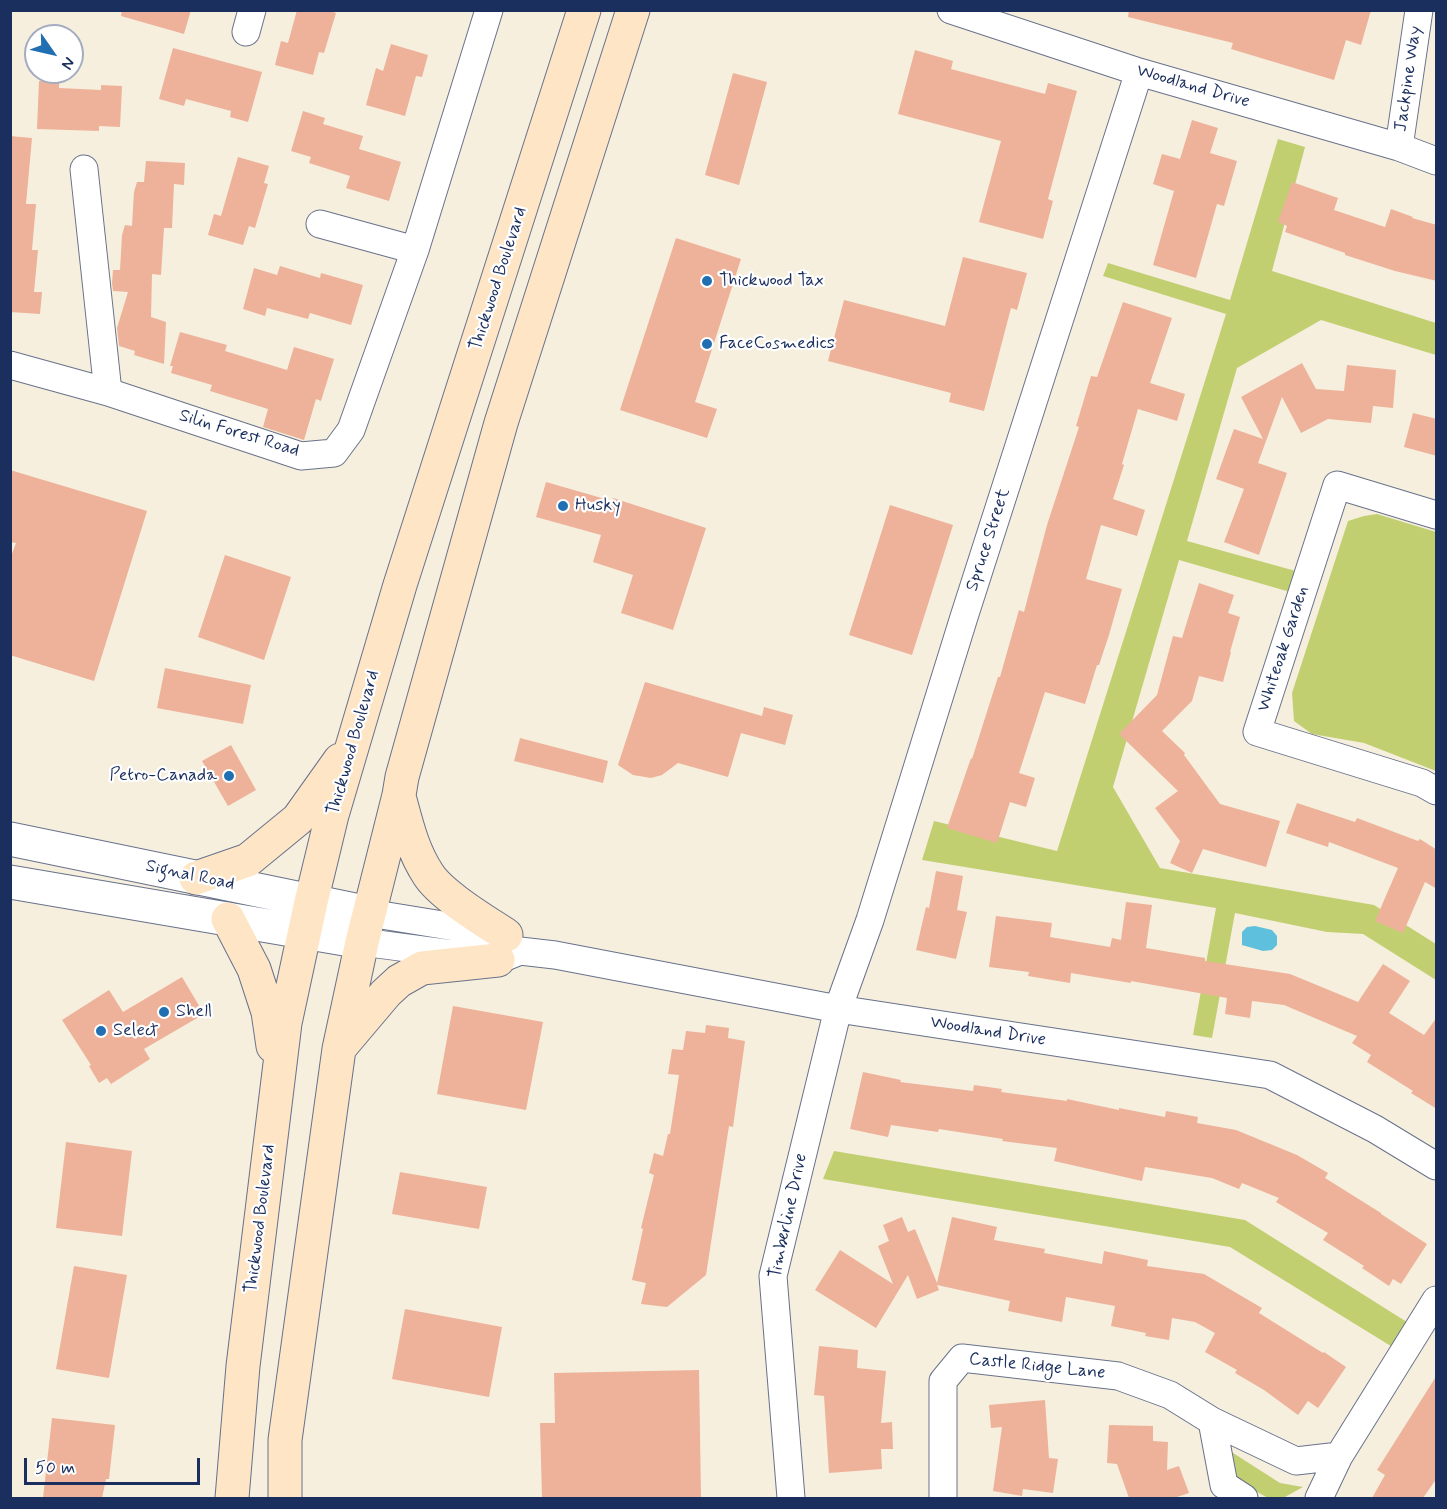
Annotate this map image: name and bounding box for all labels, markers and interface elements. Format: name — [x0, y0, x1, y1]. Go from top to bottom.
north arrow — [24, 24, 84, 84]
street label: Jackpine Way — [1391, 25, 1427, 133]
text: N — [56, 53, 79, 74]
street label: Woodland Drive — [1134, 61, 1252, 113]
street label: Thickwood Boulevard — [466, 204, 532, 354]
place label: Thickwood Tax — [719, 270, 824, 292]
marker: Thickwood Tax — [700, 274, 714, 288]
place label: FaceCosmedics — [719, 333, 835, 355]
marker: FaceCosmedics — [700, 337, 714, 351]
street label: Silin Forest Road — [176, 405, 302, 463]
street label: Spruce Street — [962, 486, 1016, 594]
place label: Husky — [575, 495, 621, 517]
marker: Husky — [556, 499, 570, 513]
street label: Whiteoak Garden — [1253, 583, 1315, 715]
street label: Thickwood Boulevard — [323, 668, 385, 818]
place label: Petro-Canada — [110, 765, 217, 787]
marker: Petro-Canada — [222, 769, 236, 783]
street label: Signal Road — [144, 856, 236, 896]
place label: Shell — [176, 1001, 212, 1023]
marker: Shell — [157, 1005, 171, 1019]
street label: Woodland Drive — [929, 1012, 1047, 1052]
place label: Select — [113, 1020, 158, 1042]
marker: Select — [94, 1024, 108, 1038]
street label: Thickwood Boulevard — [241, 1143, 281, 1295]
street label: Timberline Drive — [765, 1151, 813, 1281]
street label: Castle Ridge Lane — [968, 1349, 1106, 1385]
scale bar — [27, 1446, 202, 1484]
text: 50 m — [35, 1456, 75, 1480]

